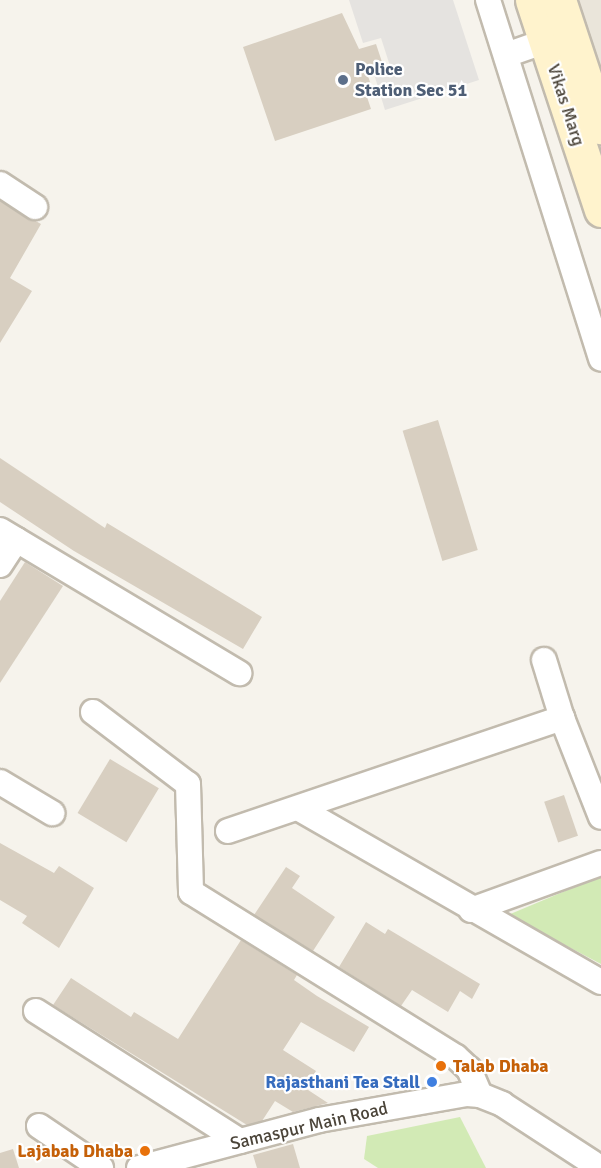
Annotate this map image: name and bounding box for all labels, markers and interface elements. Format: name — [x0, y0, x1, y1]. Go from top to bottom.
place label: Police Station Sec 51 — [355, 59, 467, 101]
street label: Vikas Marg — [543, 61, 589, 149]
marker: Police Station Sec 51 — [336, 73, 350, 87]
place label: Talab Dhaba — [453, 1055, 549, 1077]
marker: Talab Dhaba — [434, 1059, 448, 1073]
place label: Rajasthani Tea Stall — [265, 1071, 420, 1093]
marker: Rajasthani Tea Stall — [425, 1075, 439, 1089]
street label: Samaspur Main Road — [228, 1097, 390, 1155]
place label: Lajabab Dhaba — [17, 1140, 133, 1162]
marker: Lajabab Dhaba — [138, 1144, 152, 1158]

